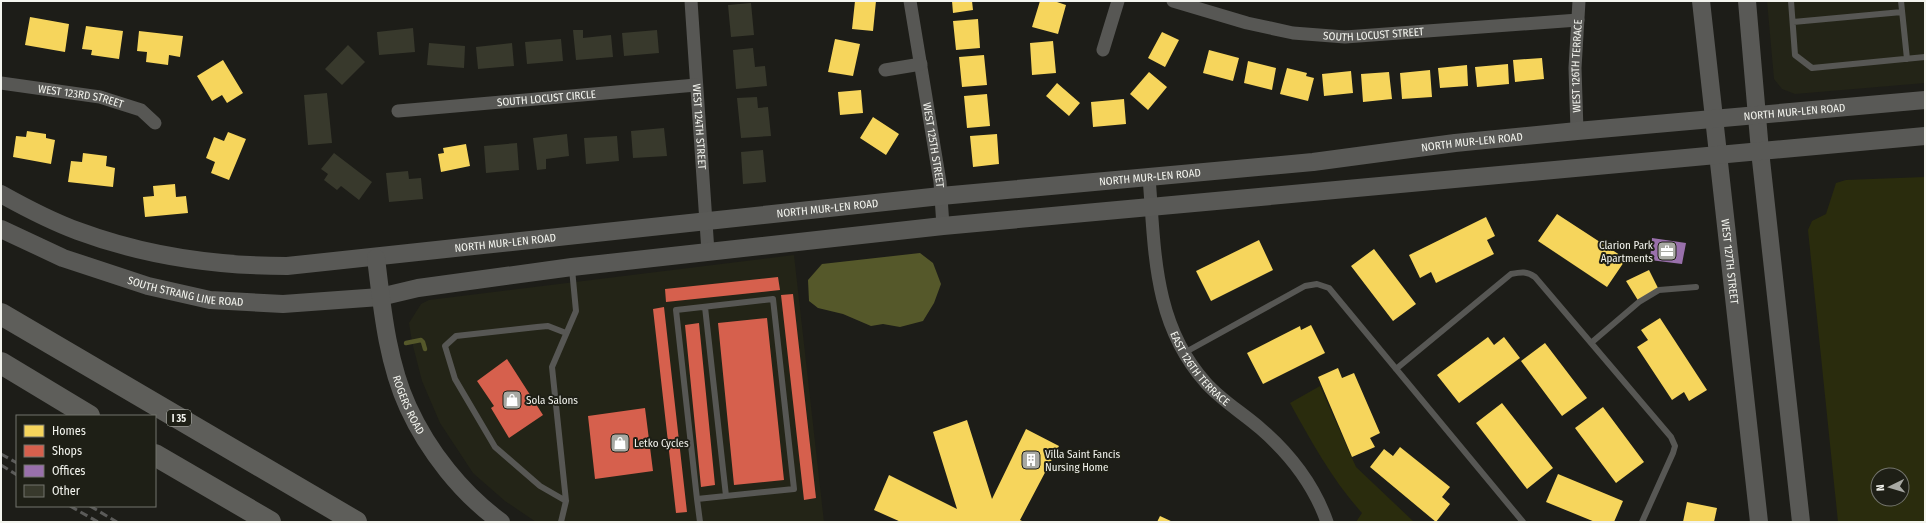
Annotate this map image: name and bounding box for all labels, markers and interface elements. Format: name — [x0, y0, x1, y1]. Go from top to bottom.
street label: WEST 126TH TERRACE — [1569, 19, 1585, 113]
street label: SOUTH LOCUST STREET — [1323, 25, 1425, 44]
street label: WEST 123RD STREET — [37, 82, 126, 111]
street label: WEST 124TH STREET — [690, 83, 708, 171]
street label: SOUTH LOCUST CIRCLE — [496, 88, 597, 109]
street label: NORTH MUR-LEN ROAD — [1743, 101, 1846, 123]
street label: WEST 125TH STREET — [920, 102, 946, 189]
street label: NORTH MUR-LEN ROAD — [1420, 130, 1523, 154]
street label: NORTH MUR-LEN ROAD — [1098, 166, 1201, 189]
street label: NORTH MUR-LEN ROAD — [776, 197, 879, 221]
street label: WEST 127TH STREET — [1718, 218, 1741, 306]
street label: NORTH MUR-LEN ROAD — [454, 231, 557, 255]
place label: Clarion Park Apartments — [1599, 239, 1654, 265]
office icon: Clarion Park Apartments — [1656, 240, 1678, 262]
street label: SOUTH STRANG LINE ROAD — [126, 274, 244, 309]
street label: EAST 126TH TERRACE — [1167, 329, 1232, 409]
street label: ROGERS ROAD — [390, 374, 427, 437]
shop icon: Sola Salons — [501, 389, 523, 411]
place label: Sola Salons — [526, 394, 578, 407]
road number: I 35 — [167, 410, 191, 426]
legend — [16, 415, 156, 507]
text: Homes — [52, 424, 86, 438]
shop icon: Letko Cycles — [609, 432, 631, 454]
place label: Letko Cycles — [634, 437, 689, 450]
text: Shops — [52, 444, 82, 458]
place label: Villa Saint Fancis Nursing Home — [1045, 448, 1121, 474]
building icon: Villa Saint Fancis Nursing Home — [1020, 449, 1042, 471]
text: Offices — [52, 464, 85, 478]
north arrow — [1870, 467, 1910, 507]
text: Other — [52, 484, 81, 498]
text: N — [1874, 484, 1887, 492]

